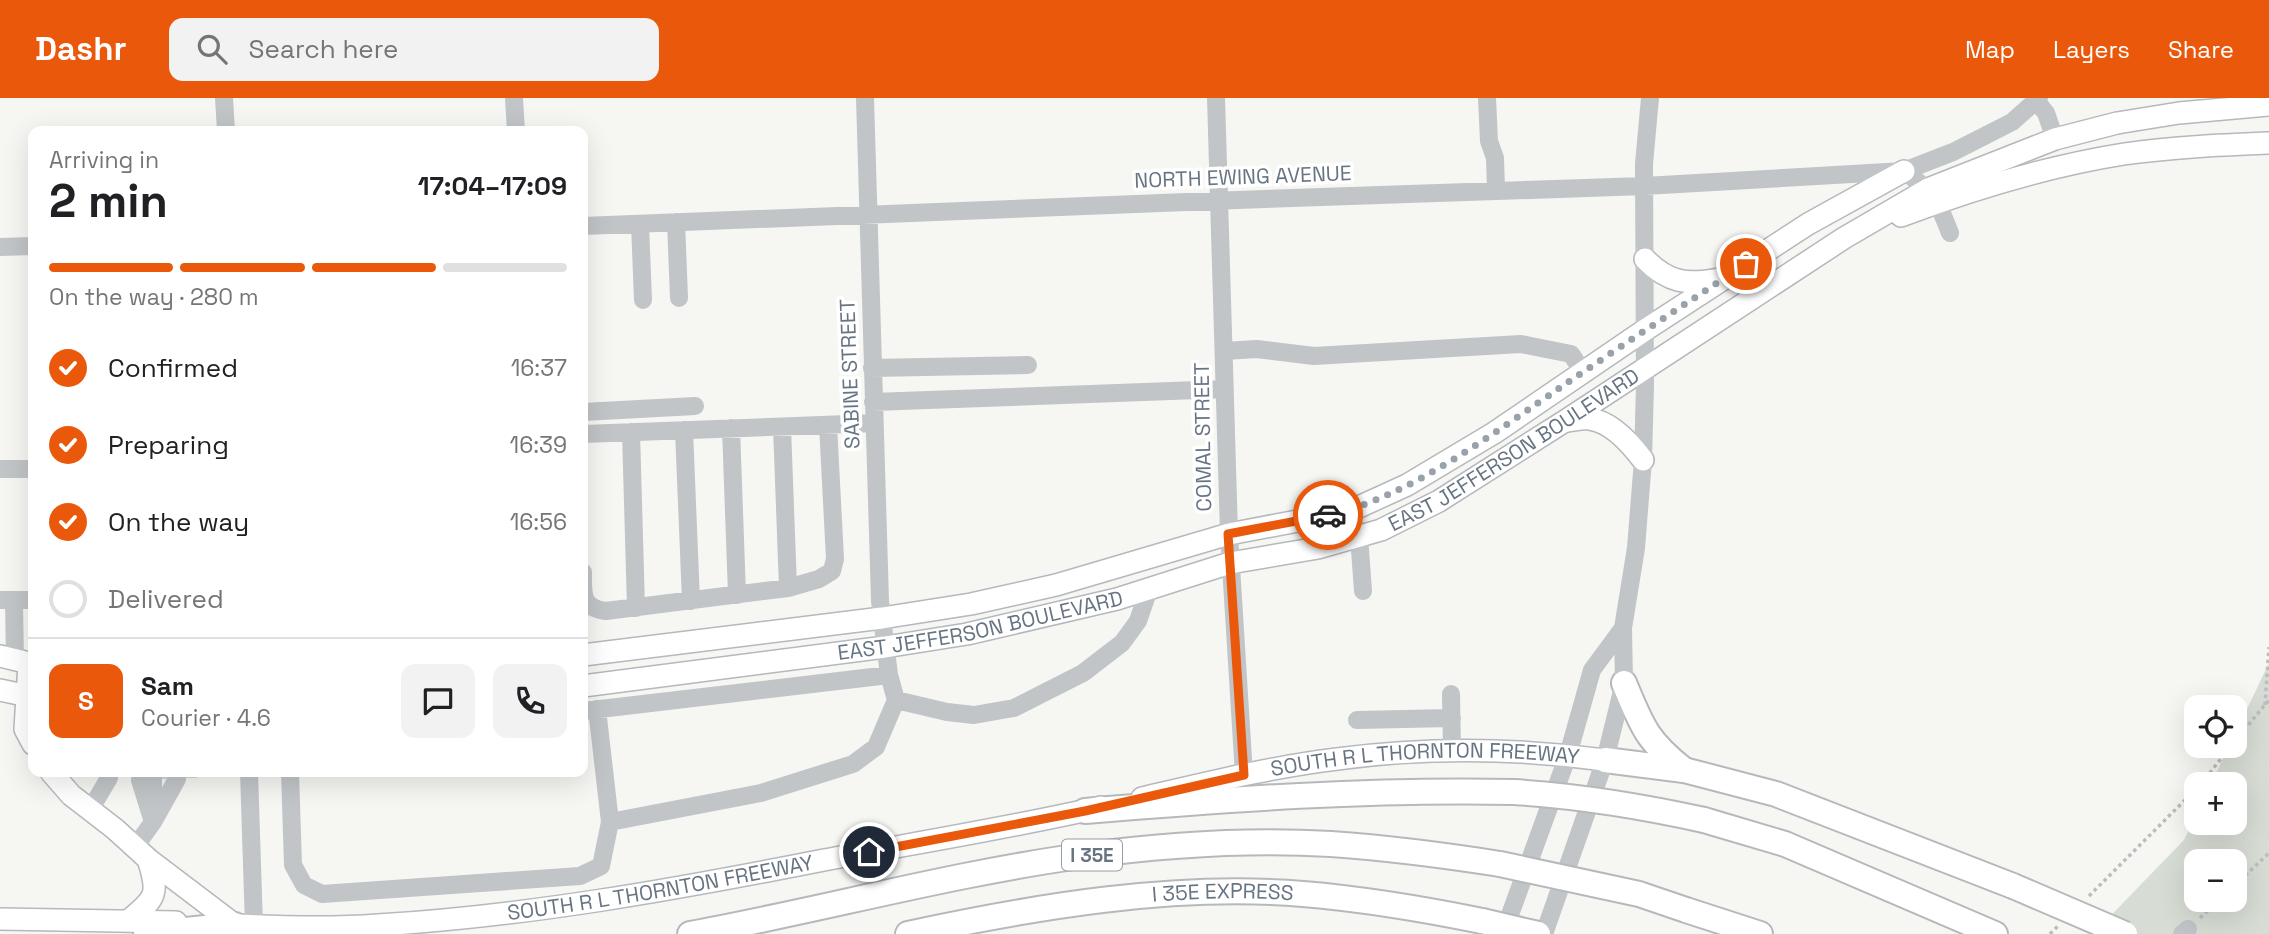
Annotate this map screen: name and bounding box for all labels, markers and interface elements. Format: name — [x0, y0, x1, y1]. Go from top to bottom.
search box — [169, 18, 659, 81]
text: Dashr — [35, 28, 127, 70]
icon: search — [193, 30, 231, 68]
text: Search here — [249, 32, 398, 66]
text: Map — [1965, 34, 2015, 65]
text: Layers — [2053, 34, 2130, 65]
text: Share — [2168, 34, 2234, 65]
text: Arriving in — [49, 145, 159, 175]
street label: NORTH EWING AVENUE — [1134, 159, 1352, 194]
text: 17:04–17:09 — [418, 169, 567, 203]
text: 2 min — [49, 172, 168, 230]
pin — [1716, 234, 1776, 294]
icon: bag — [1727, 245, 1765, 283]
text: On the way · 280 m — [49, 282, 259, 312]
street label: SABINE STREET — [833, 299, 866, 449]
icon: check — [49, 349, 87, 387]
text: Confirmed — [108, 351, 238, 385]
text: 16:37 — [511, 353, 567, 383]
street label: COMAL STREET — [1188, 362, 1217, 512]
street label: EAST JEFFERSON BOULEVARD — [1384, 362, 1644, 537]
icon: check — [49, 426, 87, 464]
text: Preparing — [108, 428, 229, 462]
text: 16:39 — [510, 430, 567, 460]
courier — [1293, 480, 1363, 550]
icon: car — [1309, 496, 1347, 534]
icon: check — [49, 503, 87, 541]
text: On the way — [108, 505, 249, 539]
text: 16:56 — [510, 507, 567, 537]
text: Delivered — [108, 582, 224, 616]
street label: EAST JEFFERSON BOULEVARD — [836, 584, 1125, 666]
button: chat — [401, 664, 475, 738]
button: phone — [493, 664, 567, 738]
text: Sam — [141, 669, 194, 703]
text: S — [78, 684, 94, 718]
map controls — [2184, 695, 2247, 912]
button: locate — [2184, 695, 2247, 758]
text: Courier · 4.6 — [141, 703, 271, 733]
street label: SOUTH R L THORNTON FREEWAY — [1268, 736, 1581, 782]
button: + — [2184, 772, 2247, 835]
pin — [839, 822, 899, 882]
icon: home — [850, 833, 888, 871]
road number: I 35E — [1062, 840, 1122, 870]
street label: SOUTH R L THORNTON FREEWAY — [506, 848, 816, 926]
button: − — [2184, 849, 2247, 912]
street label: I 35E EXPRESS — [1151, 877, 1294, 908]

